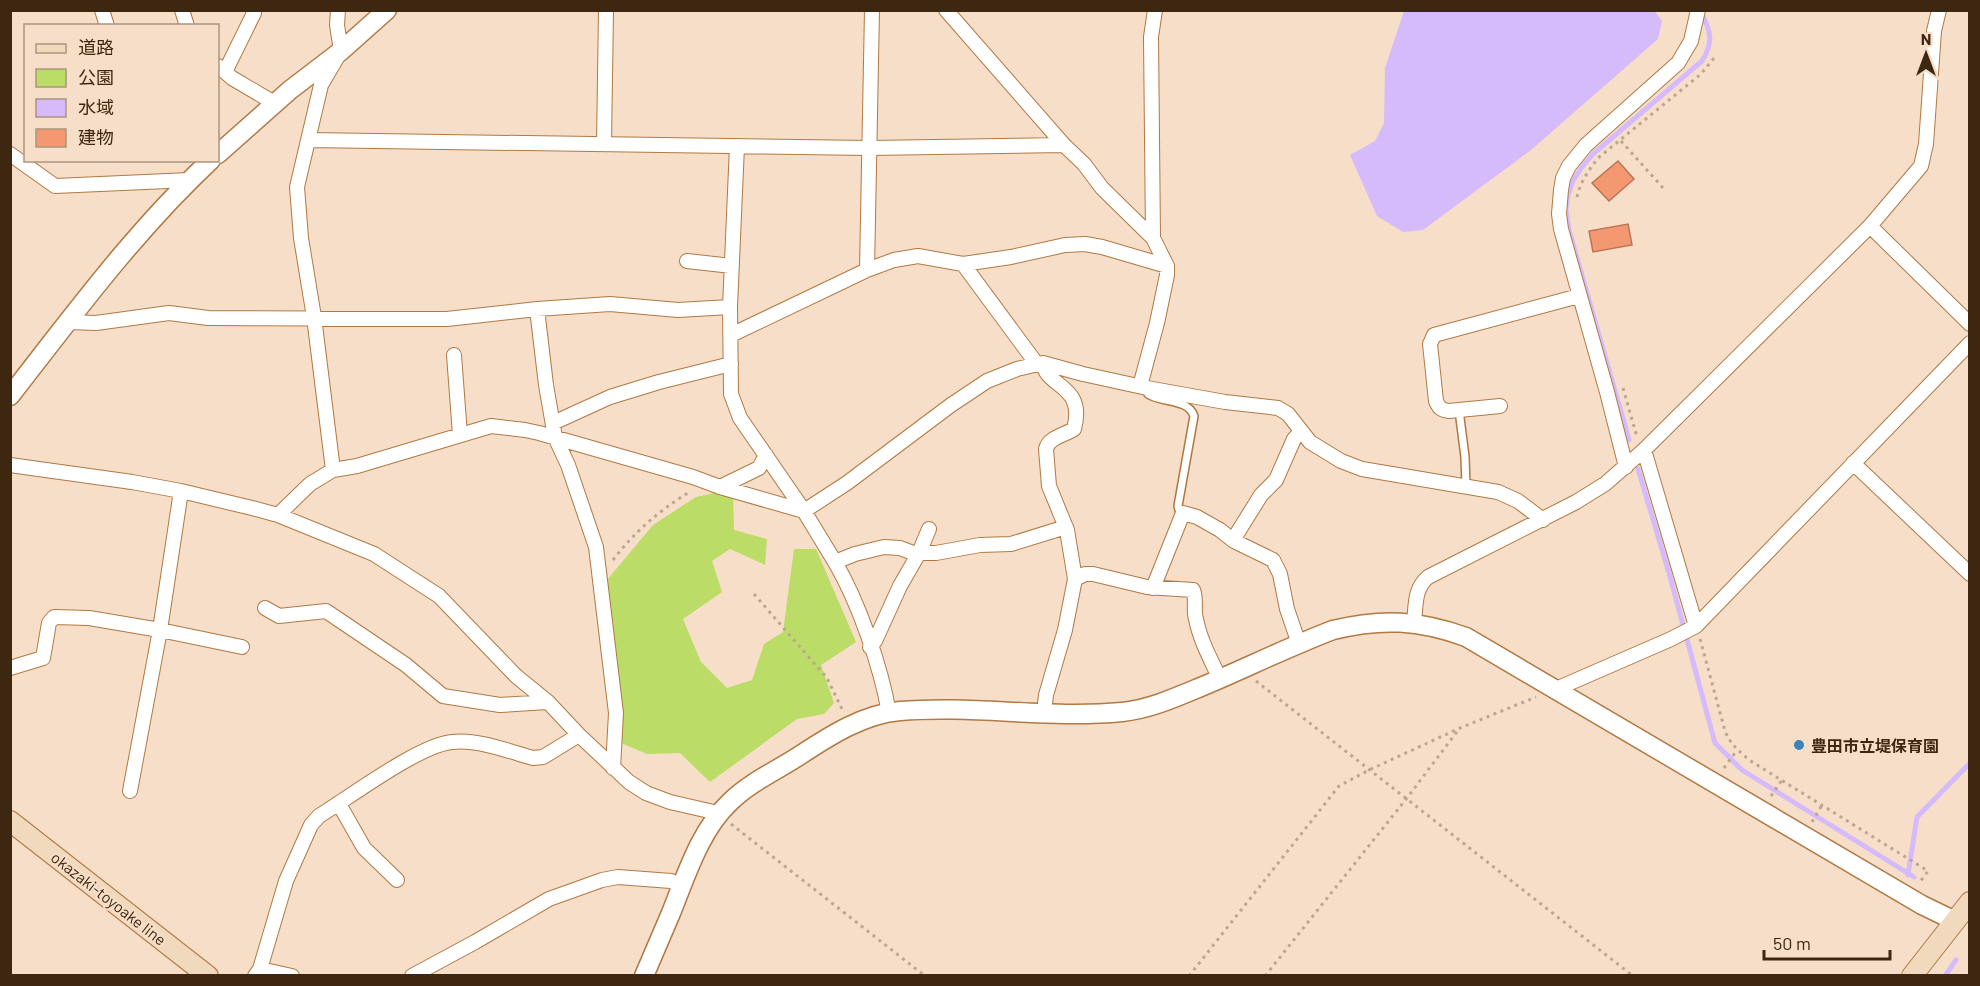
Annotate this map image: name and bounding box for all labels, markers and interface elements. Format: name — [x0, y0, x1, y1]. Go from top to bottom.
legend — [24, 24, 219, 162]
north arrow — [1896, 24, 1956, 84]
text: N — [1921, 29, 1931, 48]
text: 道路 — [78, 36, 114, 58]
text: 公園 — [78, 66, 114, 88]
text: 水域 — [78, 96, 114, 118]
text: 建物 — [78, 126, 114, 148]
place label: 豊田市立堤保育園 — [1811, 736, 1939, 755]
marker: 豊田市立堤保育園 — [1792, 738, 1806, 752]
street label: okazaki-toyoake line — [48, 847, 170, 949]
scale bar — [1764, 923, 1890, 961]
text: 50 m — [1773, 932, 1811, 954]

